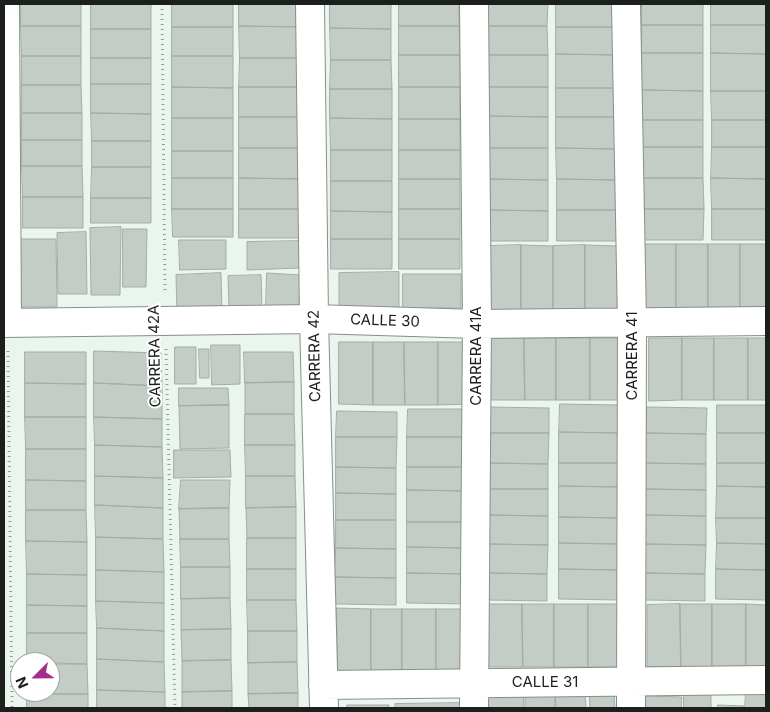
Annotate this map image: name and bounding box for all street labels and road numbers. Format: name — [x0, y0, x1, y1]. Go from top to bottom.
street label: CARRERA 42A — [145, 304, 165, 408]
street label: CARRERA 41A — [467, 306, 485, 406]
street label: CARRERA 42 — [305, 310, 325, 402]
street label: CALLE 30 — [350, 311, 420, 331]
street label: CARRERA 41 — [623, 311, 641, 401]
street label: CALLE 31 — [512, 673, 578, 691]

